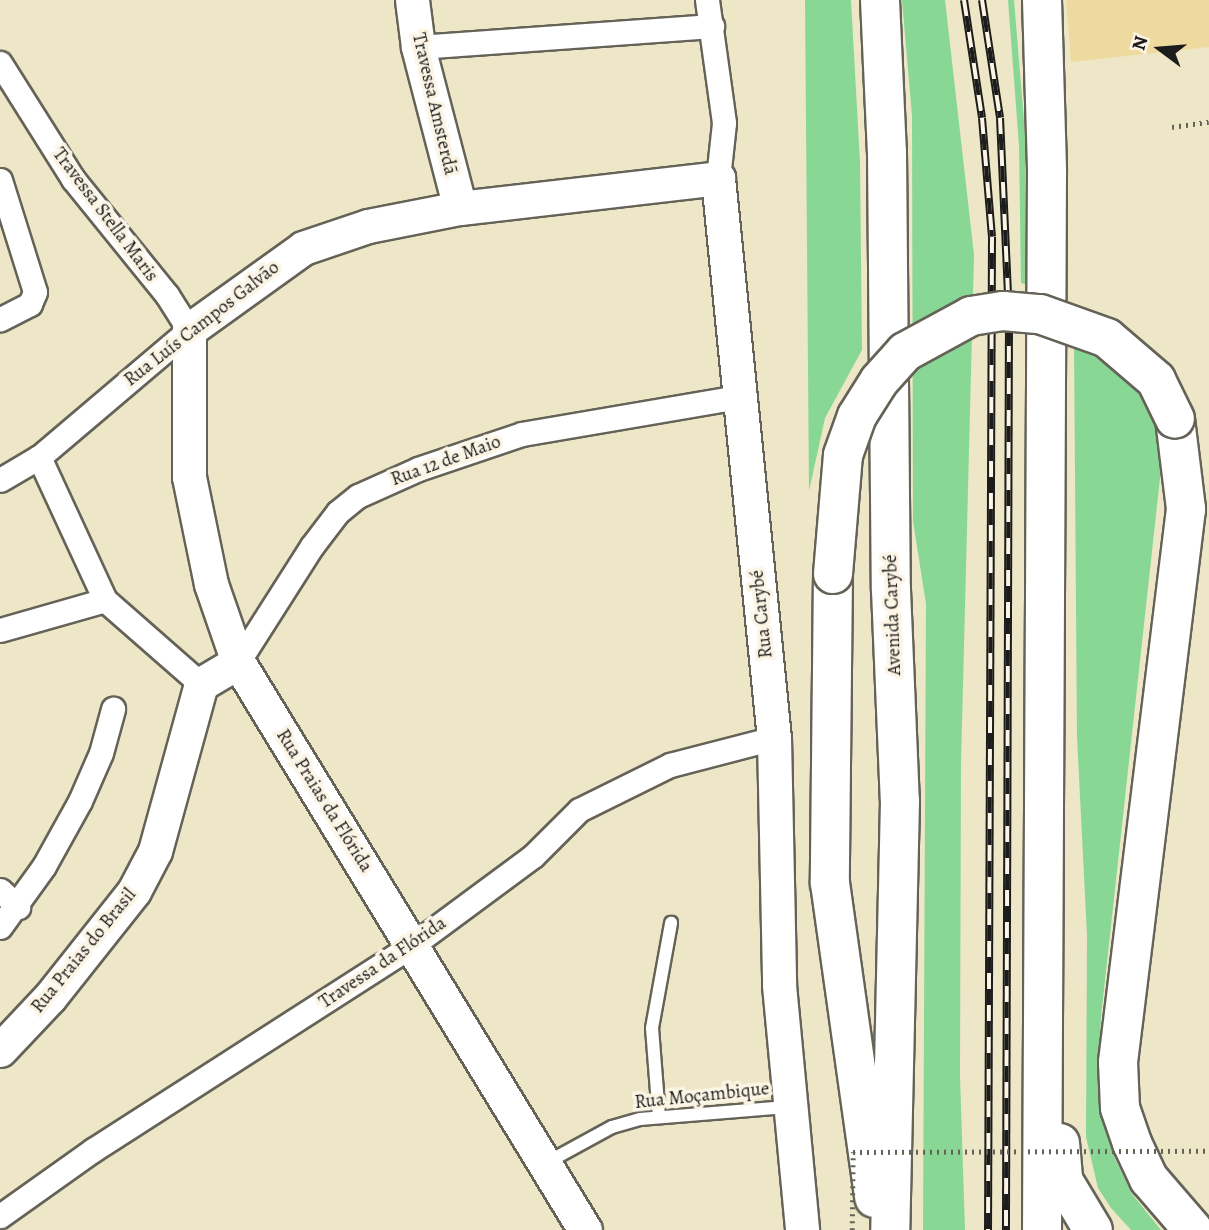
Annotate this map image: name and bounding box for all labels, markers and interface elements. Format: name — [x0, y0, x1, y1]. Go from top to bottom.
north arrow — [1125, 14, 1195, 84]
street label: Travessa Amsterdã — [407, 31, 461, 177]
text: N — [1125, 33, 1154, 53]
street label: Travessa Stella Maris — [47, 144, 163, 286]
street label: Rua Luís Campos Galvão — [120, 256, 284, 392]
street label: Rua 12 de Maio — [388, 431, 504, 491]
street label: Avenida Carybé — [879, 554, 907, 676]
street label: Rua Carybé — [746, 569, 778, 659]
street label: Rua Praias da Flórida — [271, 725, 377, 877]
street label: Rua Praias do Brasil — [27, 884, 141, 1018]
street label: Travessa da Flórida — [315, 912, 451, 1014]
street label: Rua Moçambique — [634, 1078, 770, 1114]

